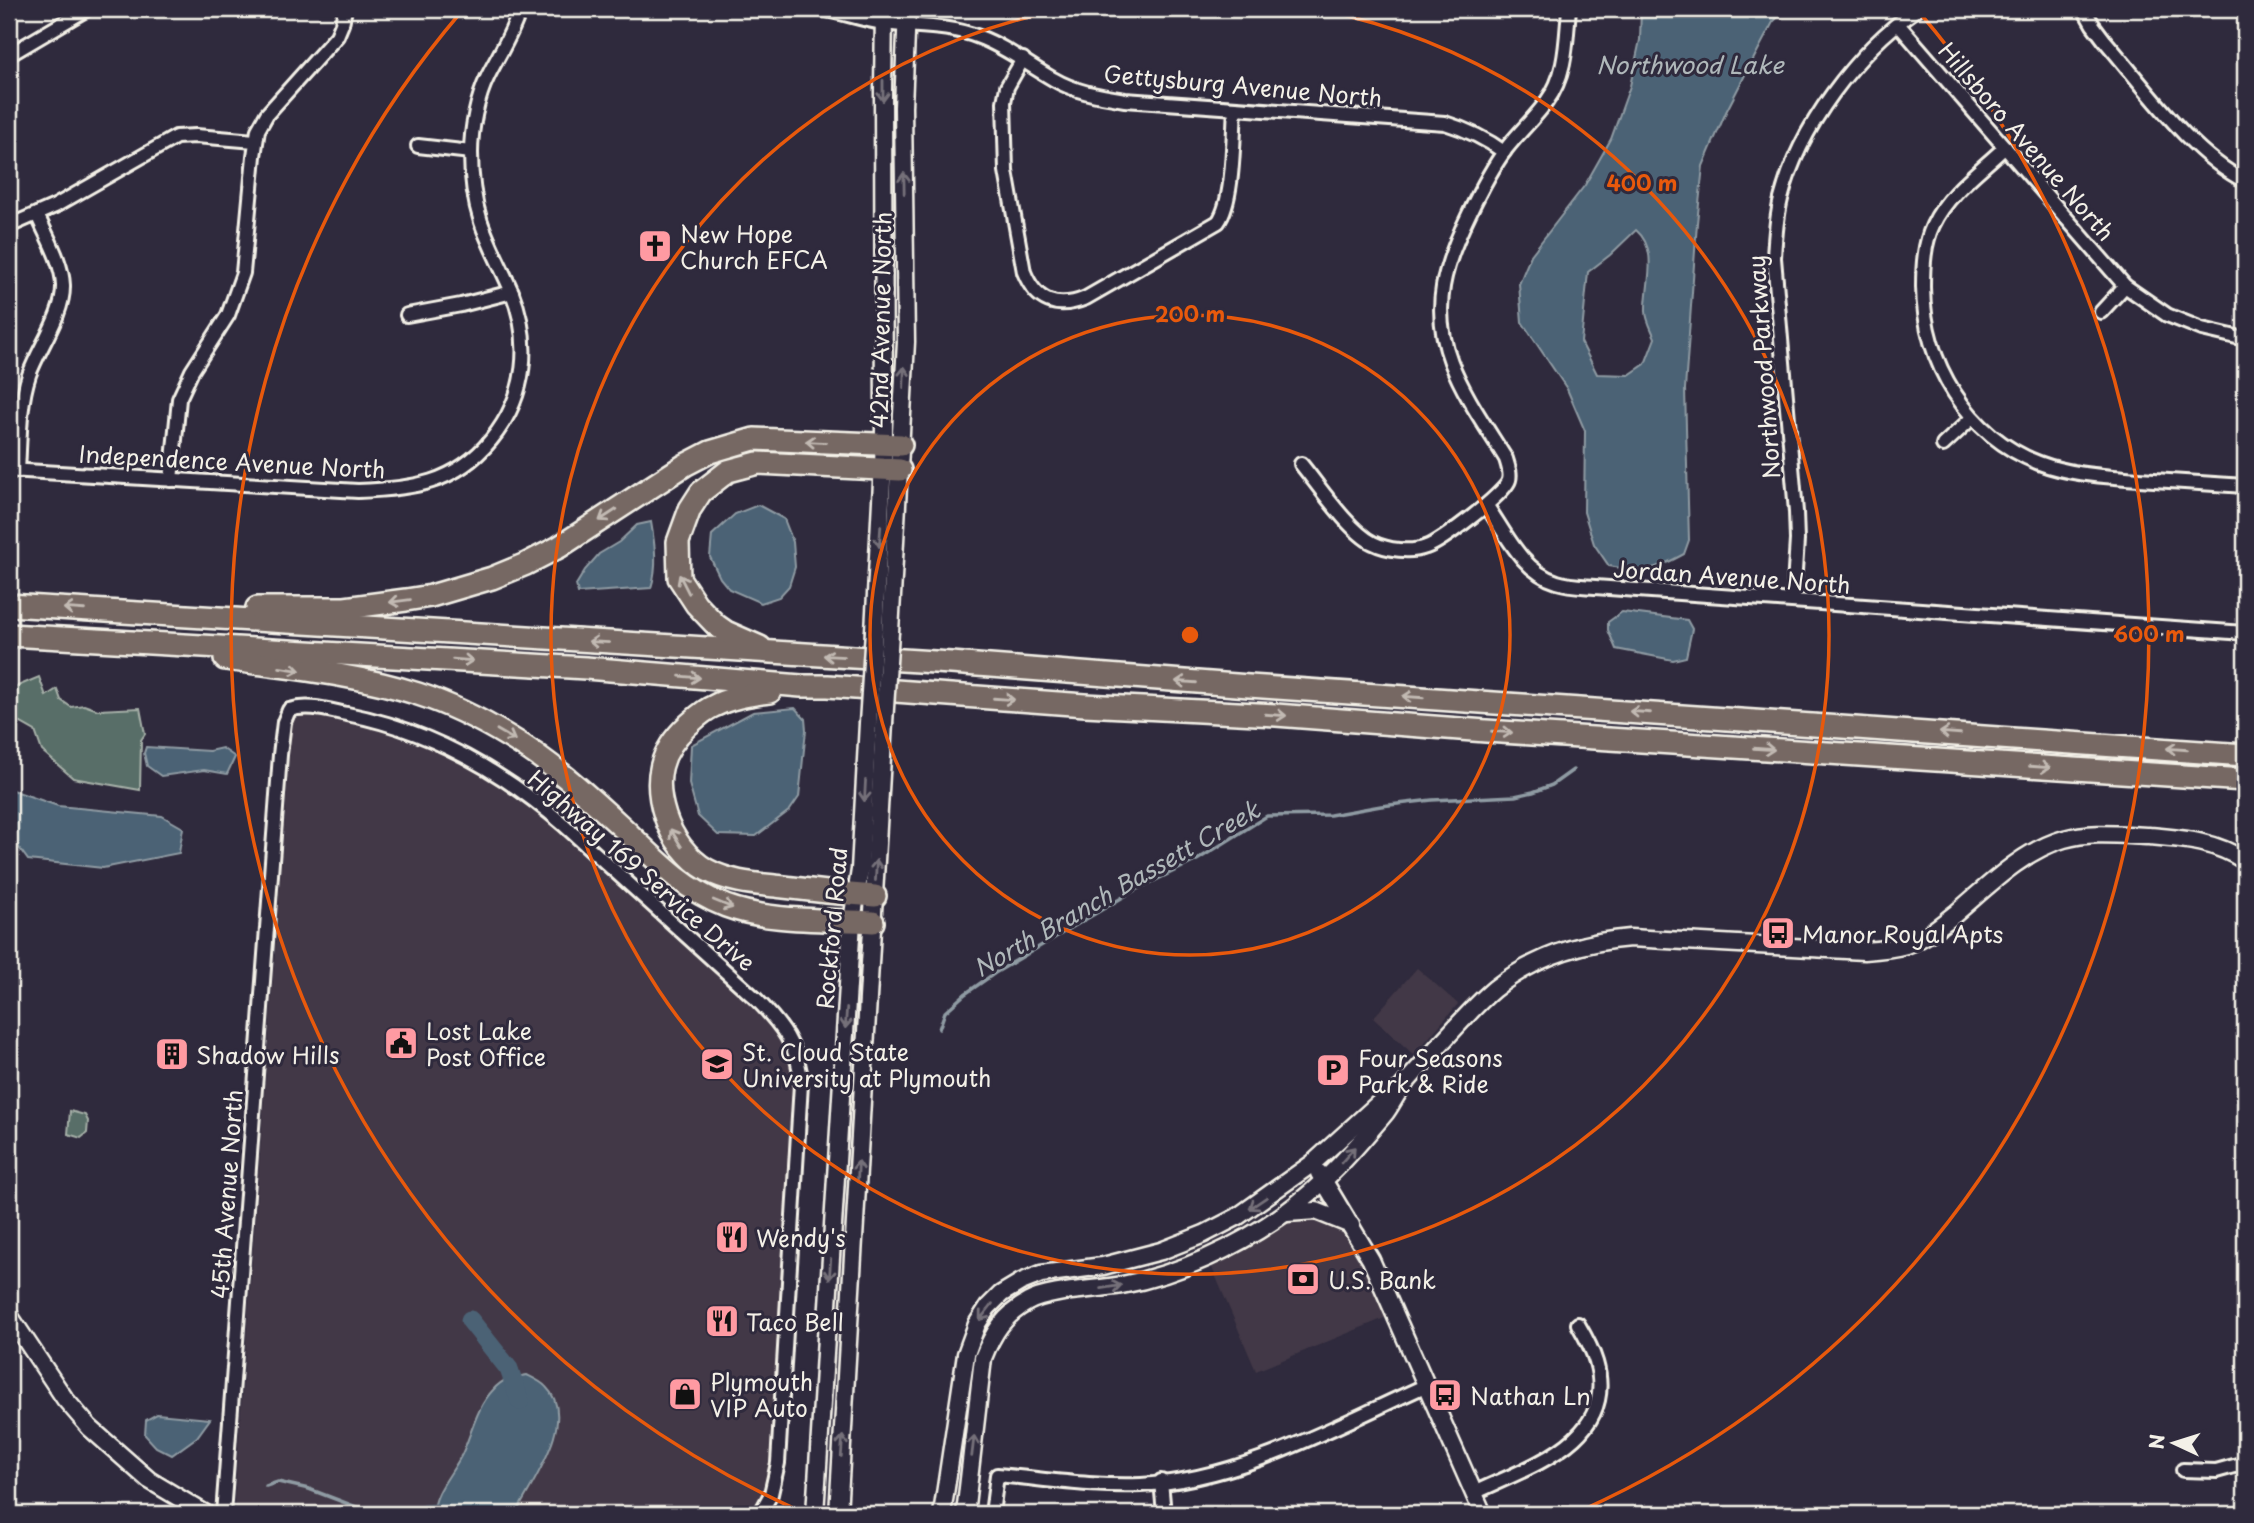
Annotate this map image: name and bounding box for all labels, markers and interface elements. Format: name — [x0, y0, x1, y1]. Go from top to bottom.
street label: Hillsboro Avenue North — [1931, 34, 2123, 248]
water label: Northwood Lake — [1596, 46, 1785, 82]
street label: Gettysburg Avenue North — [1102, 55, 1384, 115]
one-way arrow — [876, 79, 890, 102]
text: 400 m — [1607, 166, 1677, 198]
one-way arrow — [897, 171, 911, 194]
street label: 42nd Avenue North — [861, 211, 899, 429]
place label: New Hope Church EFCA — [680, 216, 828, 277]
church icon: New Hope Church EFCA — [636, 227, 674, 265]
street label: Northwood Parkway — [1738, 254, 1788, 480]
text: 200 m — [1155, 297, 1225, 329]
one-way arrow — [898, 366, 911, 389]
street label: Independence Avenue North — [78, 435, 386, 487]
one-way arrow — [805, 435, 828, 448]
one-way arrow — [599, 508, 619, 522]
one-way arrow — [873, 525, 886, 548]
street label: Jordan Avenue North — [1612, 550, 1852, 602]
one-way arrow — [677, 574, 691, 595]
one-way arrow — [390, 594, 412, 607]
one-way arrow — [64, 602, 86, 615]
text: 600 m — [2113, 617, 2185, 649]
centre of rings — [1178, 623, 1202, 647]
one-way arrow — [588, 635, 611, 648]
one-way arrow — [823, 650, 846, 663]
one-way arrow — [451, 654, 474, 667]
one-way arrow — [278, 663, 301, 676]
one-way arrow — [678, 671, 701, 684]
one-way arrow — [1175, 675, 1198, 688]
one-way arrow — [1403, 690, 1425, 703]
one-way arrow — [992, 693, 1015, 706]
one-way arrow — [1629, 706, 1652, 719]
one-way arrow — [1264, 709, 1287, 722]
one-way arrow — [1491, 726, 1513, 739]
one-way arrow — [1939, 726, 1962, 739]
one-way arrow — [495, 728, 515, 742]
one-way arrow — [2166, 742, 2189, 755]
one-way arrow — [1752, 743, 1775, 756]
one-way arrow — [2028, 760, 2051, 773]
street label: Highway 169 Service Drive — [520, 761, 764, 979]
one-way arrow — [858, 779, 871, 802]
water label: North Branch Bassett Creek — [966, 790, 1267, 985]
one-way arrow — [669, 829, 683, 849]
street label: Rockford Road — [806, 846, 856, 1010]
one-way arrow — [869, 859, 882, 882]
one-way arrow — [711, 898, 733, 911]
bus stop icon: Manor Royal Apts — [1759, 914, 1797, 952]
place label: Manor Royal Apts — [1802, 916, 2004, 951]
one-way arrow — [839, 1006, 852, 1029]
place label: Lost Lake Post Office — [426, 1013, 546, 1074]
public building icon: Lost Lake Post Office — [382, 1024, 420, 1062]
place label: St. Cloud State University at Plymouth — [742, 1034, 991, 1095]
building icon: Shadow Hills — [153, 1035, 191, 1073]
place label: Shadow Hills — [196, 1037, 339, 1072]
place label: Four Seasons Park & Ride — [1358, 1040, 1503, 1101]
school or university icon: St. Cloud State University at Plymouth — [698, 1045, 736, 1083]
parking icon: Four Seasons Park & Ride — [1314, 1051, 1352, 1089]
street label: 45th Avenue North — [201, 1088, 251, 1300]
one-way arrow — [1340, 1147, 1356, 1165]
one-way arrow — [852, 1160, 865, 1183]
one-way arrow — [1249, 1196, 1268, 1210]
restaurant icon: Wendy's — [713, 1218, 751, 1256]
place label: Wendy's — [756, 1220, 846, 1255]
one-way arrow — [823, 1257, 836, 1280]
bank icon: U.S. Bank — [1284, 1260, 1322, 1298]
place label: U.S. Bank — [1328, 1262, 1436, 1297]
one-way arrow — [1099, 1280, 1122, 1293]
restaurant icon: Taco Bell — [703, 1302, 741, 1340]
one-way arrow — [978, 1302, 993, 1320]
place label: Taco Bell — [746, 1304, 844, 1339]
place label: Plymouth VIP Auto — [710, 1364, 813, 1425]
shop icon: Plymouth VIP Auto — [666, 1375, 704, 1413]
bus stop icon: Nathan Ln — [1426, 1376, 1464, 1414]
place label: Nathan Ln — [1470, 1378, 1591, 1413]
north arrow — [2138, 1408, 2208, 1478]
text: N — [2142, 1433, 2171, 1450]
one-way arrow — [836, 1435, 849, 1458]
one-way arrow — [966, 1436, 979, 1458]

